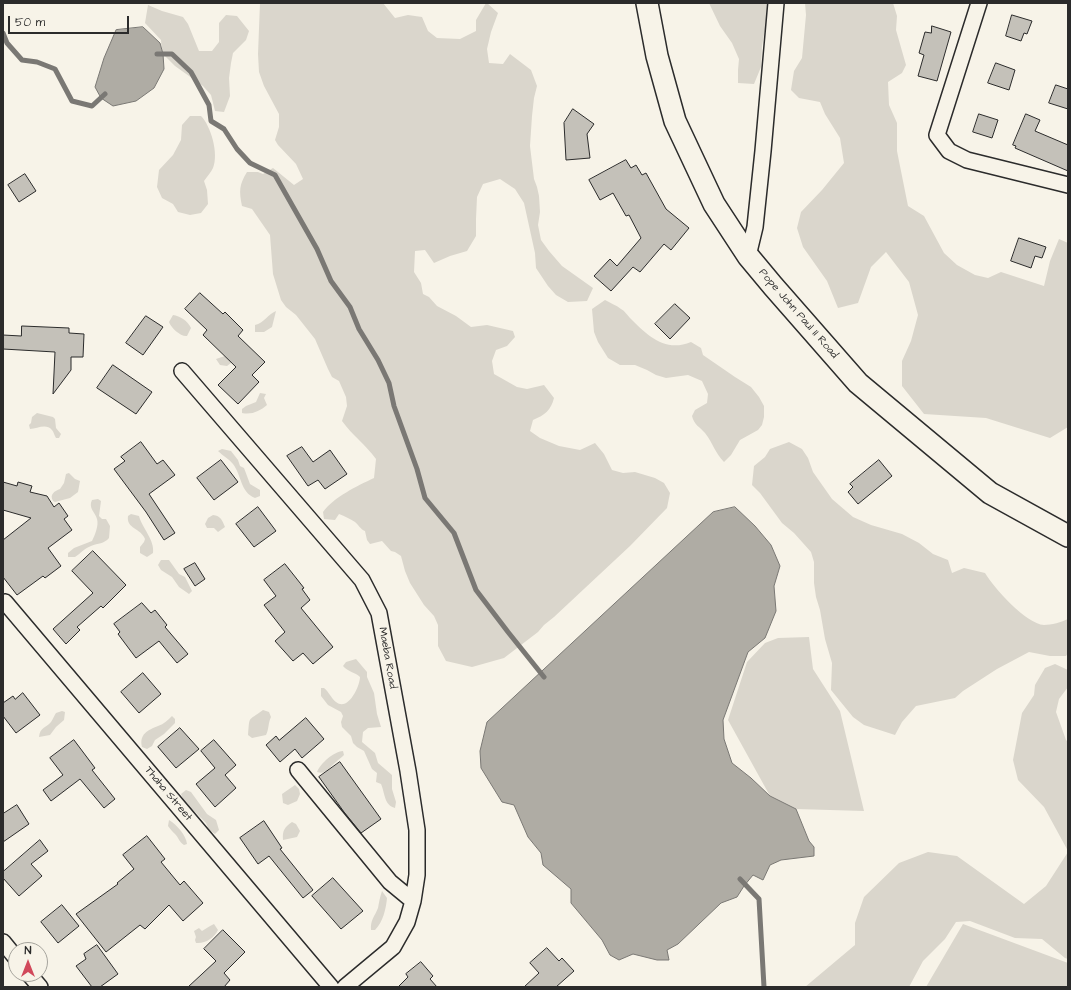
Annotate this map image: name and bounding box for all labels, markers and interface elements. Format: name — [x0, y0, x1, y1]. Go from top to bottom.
scale bar — [10, 8, 131, 34]
text: 50 m — [15, 14, 45, 31]
street label: Pope John Paul II Road — [756, 267, 840, 361]
street label: Maeba Road — [375, 626, 399, 690]
street label: Thaha Street — [141, 764, 195, 824]
north arrow — [8, 942, 48, 982]
text: N — [25, 943, 31, 958]

